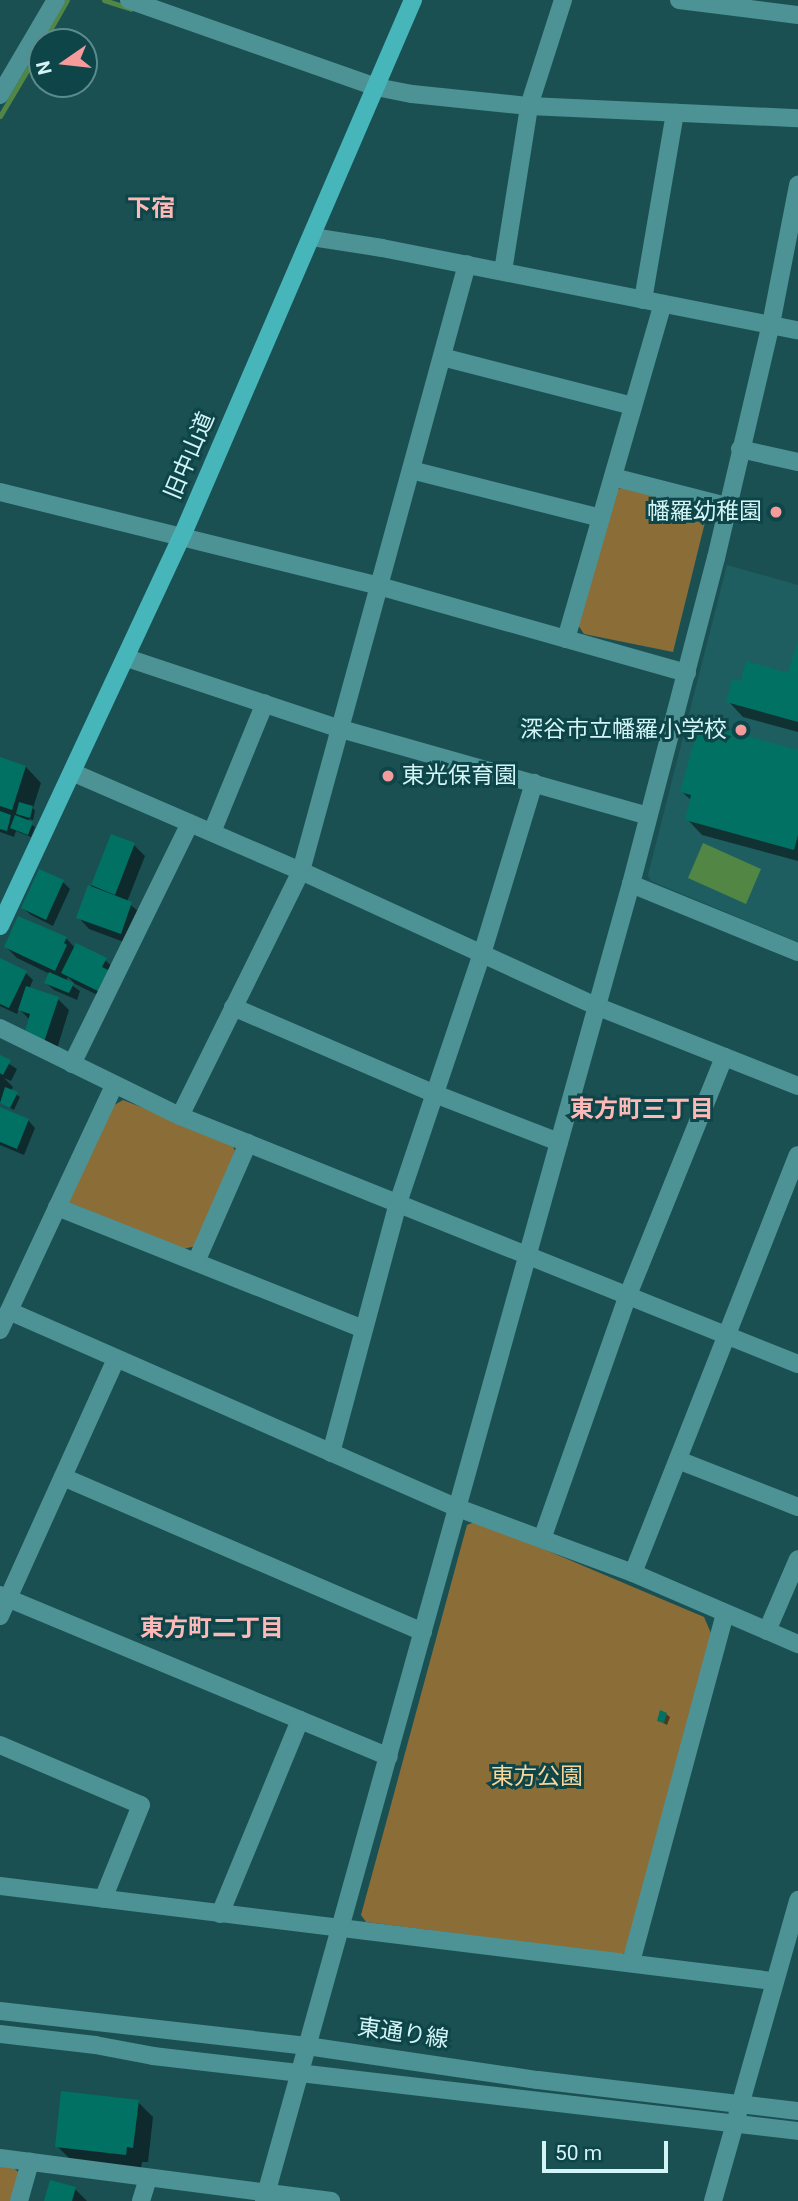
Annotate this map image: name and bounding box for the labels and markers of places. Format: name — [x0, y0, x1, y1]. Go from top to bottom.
place label: 幡羅幼稚園 — [647, 498, 762, 526]
marker: 幡羅幼稚園 — [768, 504, 784, 520]
place label: 深谷市立幡羅小学校 — [520, 716, 727, 744]
marker: 深谷市立幡羅小学校 — [733, 722, 749, 738]
place label: 東光保育園 — [402, 762, 517, 790]
marker: 東光保育園 — [380, 768, 396, 784]

